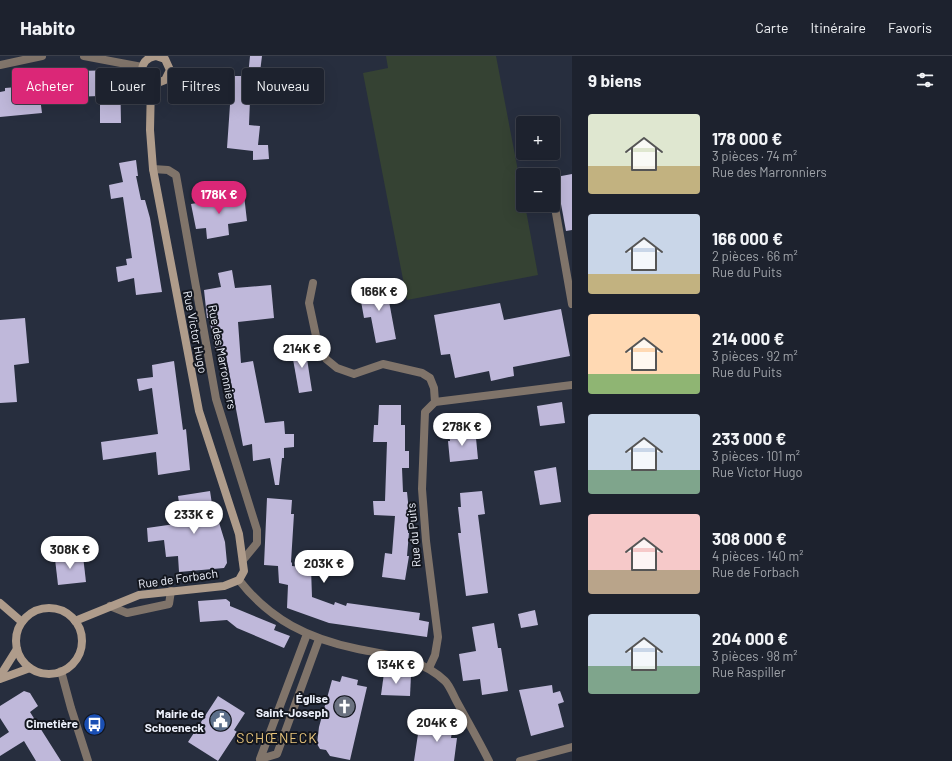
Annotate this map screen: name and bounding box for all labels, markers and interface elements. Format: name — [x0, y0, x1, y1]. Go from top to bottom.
text: Habito — [20, 16, 75, 39]
text: Carte — [755, 19, 788, 36]
text: Itinéraire — [810, 19, 866, 36]
text: Favoris — [888, 19, 932, 36]
chip: Acheter — [12, 68, 88, 104]
chip: Louer — [96, 68, 160, 104]
chip: Filtres — [168, 68, 234, 104]
chip: Nouveau — [242, 68, 324, 104]
icon: filters — [914, 69, 936, 91]
text: 9 biens — [588, 70, 642, 90]
map controls — [516, 116, 560, 212]
button: + — [516, 116, 560, 160]
text: 178 000 € — [712, 128, 782, 148]
icon: home — [620, 130, 668, 178]
text: 3 pièces · 74 m² — [712, 148, 797, 164]
text: Rue des Marronniers — [712, 164, 827, 180]
button: − — [516, 168, 560, 212]
pin: 178K € — [186, 181, 252, 215]
text: 178K € — [200, 186, 238, 202]
text: 166 000 € — [712, 228, 783, 248]
icon: home — [620, 230, 668, 278]
text: 2 pièces · 66 m² — [712, 248, 798, 264]
text: Rue du Puits — [712, 264, 782, 280]
pin: 166K € — [346, 278, 412, 312]
text: 166K € — [360, 283, 398, 299]
street label: Rue Victor Hugo — [181, 289, 211, 374]
street label: Rue des Marronniers — [206, 303, 240, 410]
text: 214 000 € — [712, 328, 784, 348]
icon: home — [620, 330, 668, 378]
pin: 214K € — [269, 335, 335, 369]
text: 214K € — [283, 340, 321, 356]
text: 3 pièces · 92 m² — [712, 348, 798, 364]
text: Rue du Puits — [712, 364, 782, 380]
pin: 278K € — [429, 413, 495, 447]
text: 278K € — [442, 418, 482, 434]
text: 233 000 € — [712, 428, 786, 448]
icon: home — [620, 430, 668, 478]
text: 3 pièces · 101 m² — [712, 448, 800, 464]
text: Rue Victor Hugo — [712, 464, 803, 480]
pin: 233K € — [161, 501, 227, 535]
street label: Rue du Puits — [403, 502, 423, 568]
text: 233K € — [174, 506, 214, 522]
text: 308 000 € — [712, 528, 787, 548]
icon: home — [620, 530, 668, 578]
pin: 308K € — [37, 536, 103, 570]
text: 308K € — [50, 541, 90, 557]
text: 4 pièces · 140 m² — [712, 548, 804, 564]
pin: 203K € — [291, 550, 357, 584]
text: 203K € — [304, 555, 344, 571]
text: Rue de Forbach — [712, 564, 799, 580]
street label: Rue de Forbach — [137, 565, 219, 591]
text: 204 000 € — [712, 628, 788, 648]
icon: home — [620, 630, 668, 678]
text: 3 pièces · 98 m² — [712, 648, 798, 664]
pin: 134K € — [363, 651, 429, 685]
text: 134K € — [377, 656, 415, 672]
text: Rue Raspiller — [712, 664, 785, 680]
place label: Église Saint-Joseph — [256, 691, 328, 719]
church icon: Église Saint-Joseph — [331, 693, 357, 719]
place label: Mairie de Schoeneck — [145, 706, 205, 734]
public building icon: Mairie de Schoeneck — [207, 708, 233, 734]
pin: 204K € — [404, 709, 470, 743]
bus stop icon: Cimetière — [81, 711, 107, 737]
text: 204K € — [416, 714, 458, 730]
place label: Cimetière — [26, 716, 78, 730]
district label: SCHŒNECK — [236, 729, 318, 746]

